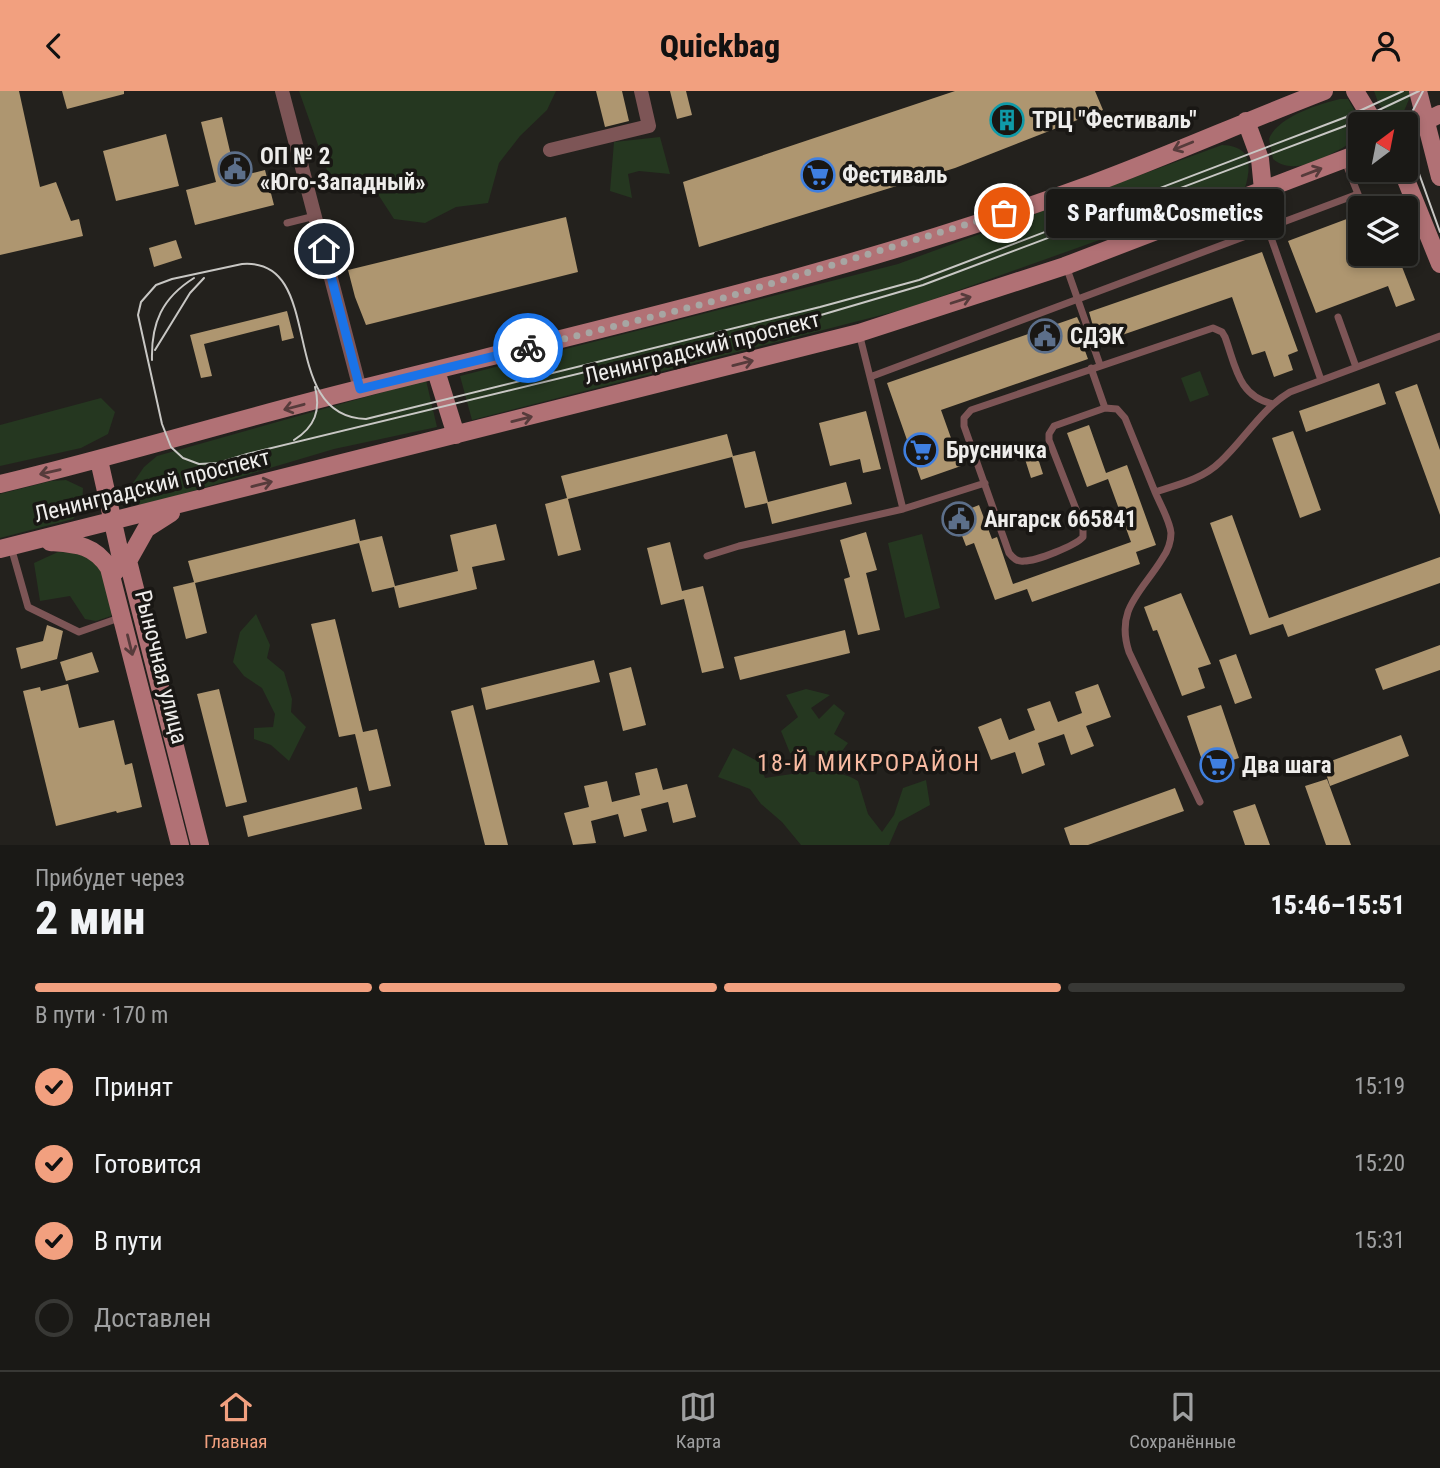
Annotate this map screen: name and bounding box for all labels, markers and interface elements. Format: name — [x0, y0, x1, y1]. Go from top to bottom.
icon: back — [35, 27, 73, 65]
text: Quickbag — [660, 27, 780, 65]
icon: person — [1367, 27, 1405, 65]
building icon: ТРЦ "Фестиваль" — [988, 101, 1026, 139]
place label: ТРЦ "Фестиваль" — [1032, 107, 1197, 134]
north arrow — [1348, 112, 1418, 182]
map controls — [1348, 112, 1418, 266]
one-way arrow — [1173, 141, 1194, 154]
place label: ОП № 2 «Юго-Западный» — [260, 143, 426, 196]
public building icon: ОП № 2 «Юго-Западный» — [216, 150, 254, 188]
supermarket icon: Фестиваль — [799, 156, 837, 194]
place label: Фестиваль — [842, 162, 947, 189]
one-way arrow — [1300, 165, 1322, 177]
pin — [974, 183, 1034, 243]
callout: S Parfum&Cosmetics — [1046, 188, 1284, 237]
icon: bag — [985, 194, 1023, 232]
button: layers — [1348, 196, 1418, 266]
text: S Parfum&Cosmetics — [1067, 200, 1263, 227]
pin — [294, 219, 354, 279]
icon: home — [305, 230, 343, 268]
one-way arrow — [950, 293, 972, 305]
street label: Ленинградский проспект — [581, 306, 823, 390]
courier — [493, 313, 563, 383]
public building icon: СДЭК — [1026, 317, 1064, 355]
place label: СДЭК — [1070, 323, 1125, 350]
icon: bike — [509, 329, 547, 367]
one-way arrow — [731, 356, 754, 369]
one-way arrow — [283, 401, 306, 414]
one-way arrow — [510, 412, 533, 425]
supermarket icon: Брусничка — [902, 431, 940, 469]
place label: Брусничка — [946, 437, 1047, 464]
street label: Ленинградский проспект — [31, 444, 273, 528]
one-way arrow — [39, 466, 62, 479]
one-way arrow — [250, 477, 273, 490]
public building icon: Ангарск 665841 — [940, 500, 978, 538]
place label: Ангарск 665841 — [984, 506, 1137, 533]
street label: Рыночная улица — [129, 587, 193, 747]
one-way arrow — [124, 633, 137, 656]
supermarket icon: Два шага — [1198, 746, 1236, 784]
district label: 18-Й МИКРОРАЙОН — [757, 749, 981, 777]
place label: Два шага — [1242, 752, 1332, 779]
text: Прибудет через — [35, 865, 185, 892]
text: 15:46–15:51 — [1271, 890, 1405, 920]
text: 2 мин — [35, 891, 145, 945]
text: В пути · 170 m — [35, 1002, 168, 1029]
icon: check — [35, 1068, 73, 1106]
text: Принят — [94, 1072, 173, 1102]
text: 15:19 — [1354, 1073, 1405, 1100]
icon: check — [35, 1145, 73, 1183]
text: Готовится — [94, 1149, 202, 1179]
text: 15:20 — [1354, 1150, 1405, 1177]
icon: check — [35, 1222, 73, 1260]
text: В пути — [94, 1226, 163, 1256]
text: 15:31 — [1354, 1227, 1405, 1254]
text: Доставлен — [94, 1303, 211, 1333]
tab: Главная — [204, 1388, 267, 1453]
tab: Карта — [676, 1388, 721, 1453]
tab: Сохранённые — [1129, 1388, 1236, 1453]

